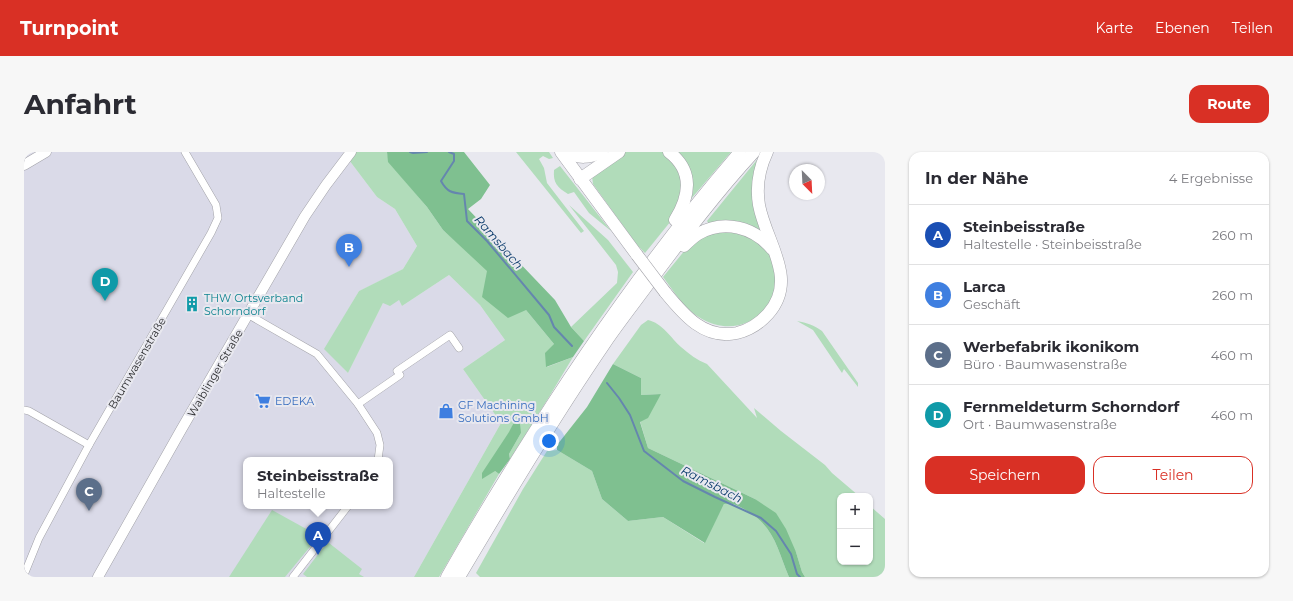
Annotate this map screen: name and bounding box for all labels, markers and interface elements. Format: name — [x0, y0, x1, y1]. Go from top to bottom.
text: Turnpoint — [20, 17, 119, 40]
text: Karte — [1095, 19, 1133, 37]
text: Ebenen — [1155, 19, 1210, 37]
text: Teilen — [1232, 19, 1273, 37]
button: Route — [1189, 85, 1269, 123]
text: Anfahrt — [24, 87, 137, 121]
north arrow — [789, 164, 825, 200]
text: In der Nähe — [925, 168, 1029, 188]
text: 4 Ergebnisse — [1169, 170, 1253, 186]
water label: Ramsbach — [472, 212, 526, 272]
text: Steinbeisstraße — [963, 217, 1085, 236]
text: A — [933, 227, 943, 243]
text: 260 m — [1212, 227, 1253, 243]
pin: B — [336, 234, 362, 267]
text: Haltestelle · Steinbeisstraße — [963, 236, 1142, 252]
pin: D — [92, 268, 118, 301]
text: Larca — [963, 277, 1006, 296]
text: B — [933, 287, 943, 303]
text: 260 m — [1212, 287, 1253, 303]
place label: THW Ortsverband Schorndorf — [204, 291, 303, 318]
building icon: THW Ortsverband Schorndorf — [183, 295, 201, 313]
text: Geschäft — [963, 296, 1021, 312]
street label: Baumwasenstraße — [105, 314, 169, 411]
street label: Waiblinger Straße — [184, 326, 246, 419]
text: Werbefabrik ikonikom — [963, 337, 1139, 356]
text: C — [933, 347, 943, 363]
text: 460 m — [1211, 347, 1253, 363]
text: Büro · Baumwasenstraße — [963, 356, 1127, 372]
supermarket icon: EDEKA — [254, 392, 272, 410]
place label: EDEKA — [275, 394, 314, 408]
text: Fernmeldeturm Schorndorf — [963, 397, 1179, 416]
place label: GF Machining Solutions GmbH — [458, 398, 549, 425]
shop icon: GF Machining Solutions GmbH — [437, 402, 455, 420]
text: D — [933, 407, 943, 423]
text: 460 m — [1211, 407, 1253, 423]
text: Ort · Baumwasenstraße — [963, 416, 1117, 432]
your location — [539, 431, 559, 451]
button: Speichern — [925, 456, 1085, 494]
button: Teilen — [1093, 456, 1253, 494]
popup — [243, 457, 393, 509]
water label: Ramsbach — [679, 462, 745, 506]
text: Steinbeisstraße — [257, 466, 379, 485]
pin: C — [76, 478, 102, 511]
text: Haltestelle — [257, 485, 326, 501]
map controls — [837, 493, 873, 565]
button: + — [837, 493, 873, 529]
pin: A — [305, 522, 331, 555]
button: − — [837, 529, 873, 565]

